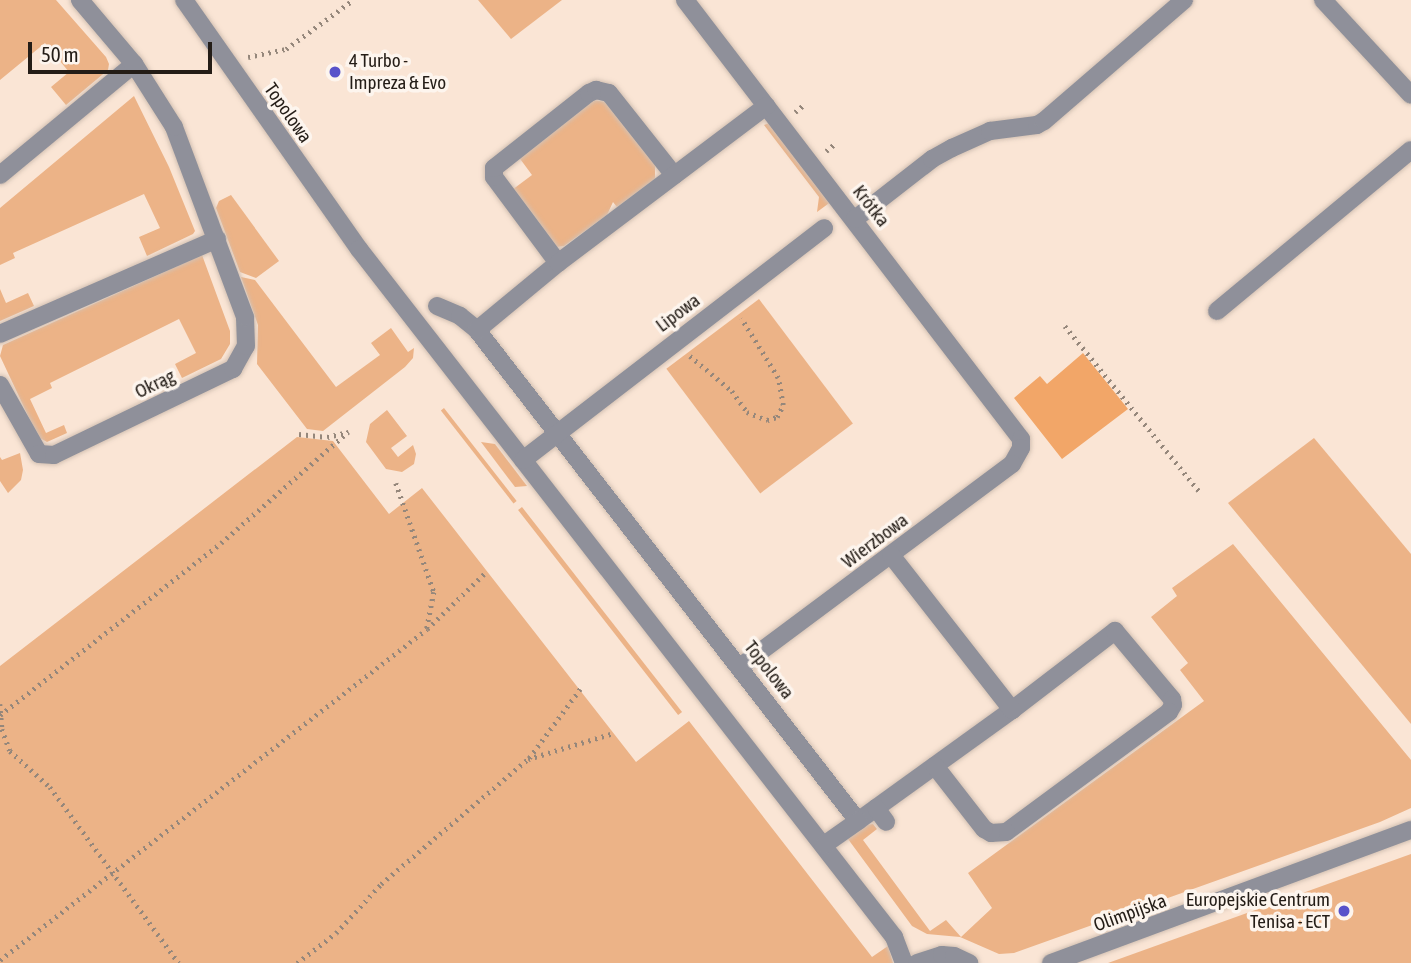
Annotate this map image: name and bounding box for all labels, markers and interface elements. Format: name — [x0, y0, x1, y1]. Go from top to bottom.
scale bar — [32, 28, 215, 72]
text: 50 m — [41, 42, 79, 66]
place label: 4 Turbo - Impreza & Evo — [349, 50, 446, 94]
marker: 4 Turbo - Impreza & Evo — [327, 64, 343, 80]
street label: Topolowa — [259, 79, 317, 147]
street label: Krótka — [848, 181, 894, 231]
street label: Lipowa — [651, 289, 705, 337]
street label: Okrąg — [131, 365, 179, 403]
street label: Wierzbowa — [837, 509, 913, 573]
street label: Topolowa — [739, 636, 799, 704]
street label: Olimpijska — [1090, 889, 1170, 937]
place label: Europejskie Centrum Tenisa - ECT — [1186, 889, 1330, 933]
marker: Europejskie Centrum Tenisa - ECT — [1336, 903, 1352, 919]

